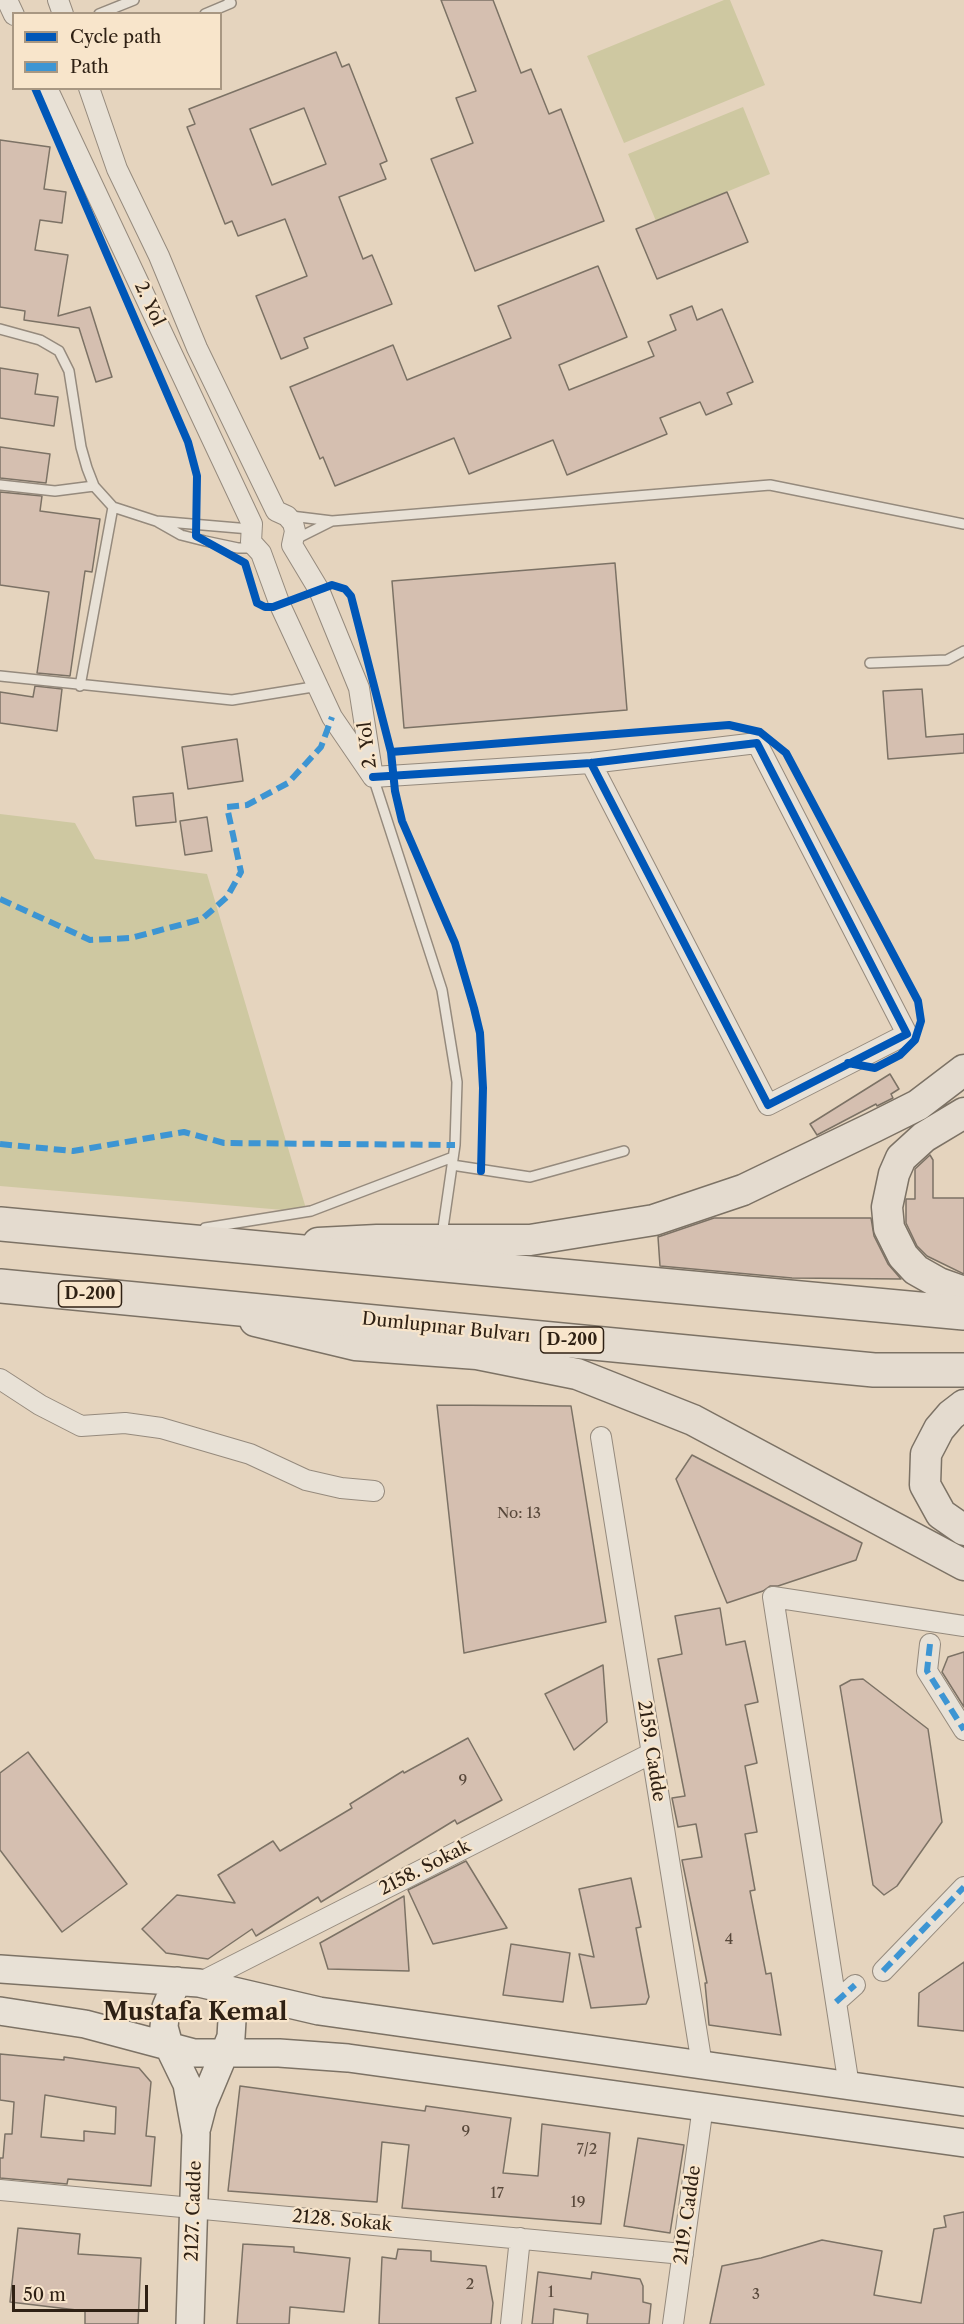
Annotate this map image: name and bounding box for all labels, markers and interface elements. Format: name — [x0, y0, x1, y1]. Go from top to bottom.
legend — [12, 12, 222, 90]
text: Cycle path — [70, 26, 161, 48]
text: Path — [70, 56, 109, 78]
street label: 2. Yol — [129, 278, 169, 330]
street label: 2. Yol — [354, 720, 382, 770]
road number: D-200 — [58, 1281, 122, 1307]
street label: Dumlupınar Bulvarı — [361, 1308, 531, 1348]
road number: D-200 — [540, 1327, 604, 1353]
house number: No: 13 — [497, 1505, 541, 1523]
street label: 2159. Cadde — [632, 1699, 670, 1803]
house number: 9 — [459, 1772, 467, 1790]
street label: 2158. Sokak — [376, 1836, 474, 1900]
house number: 4 — [725, 1931, 733, 1949]
district label: Mustafa Kemal — [103, 1999, 287, 2027]
house number: 9 — [462, 2123, 470, 2141]
house number: 7/2 — [577, 2141, 597, 2159]
street label: 2127. Cadde — [181, 2160, 207, 2262]
street label: 2119. Cadde — [670, 2164, 706, 2266]
house number: 17 — [490, 2185, 504, 2203]
house number: 19 — [570, 2194, 586, 2212]
street label: 2128. Sokak — [291, 2206, 393, 2236]
scale bar — [15, 2273, 152, 2311]
house number: 2 — [466, 2276, 474, 2294]
text: 50 m — [23, 2284, 66, 2306]
house number: 1 — [548, 2284, 554, 2302]
house number: 3 — [752, 2286, 760, 2304]

